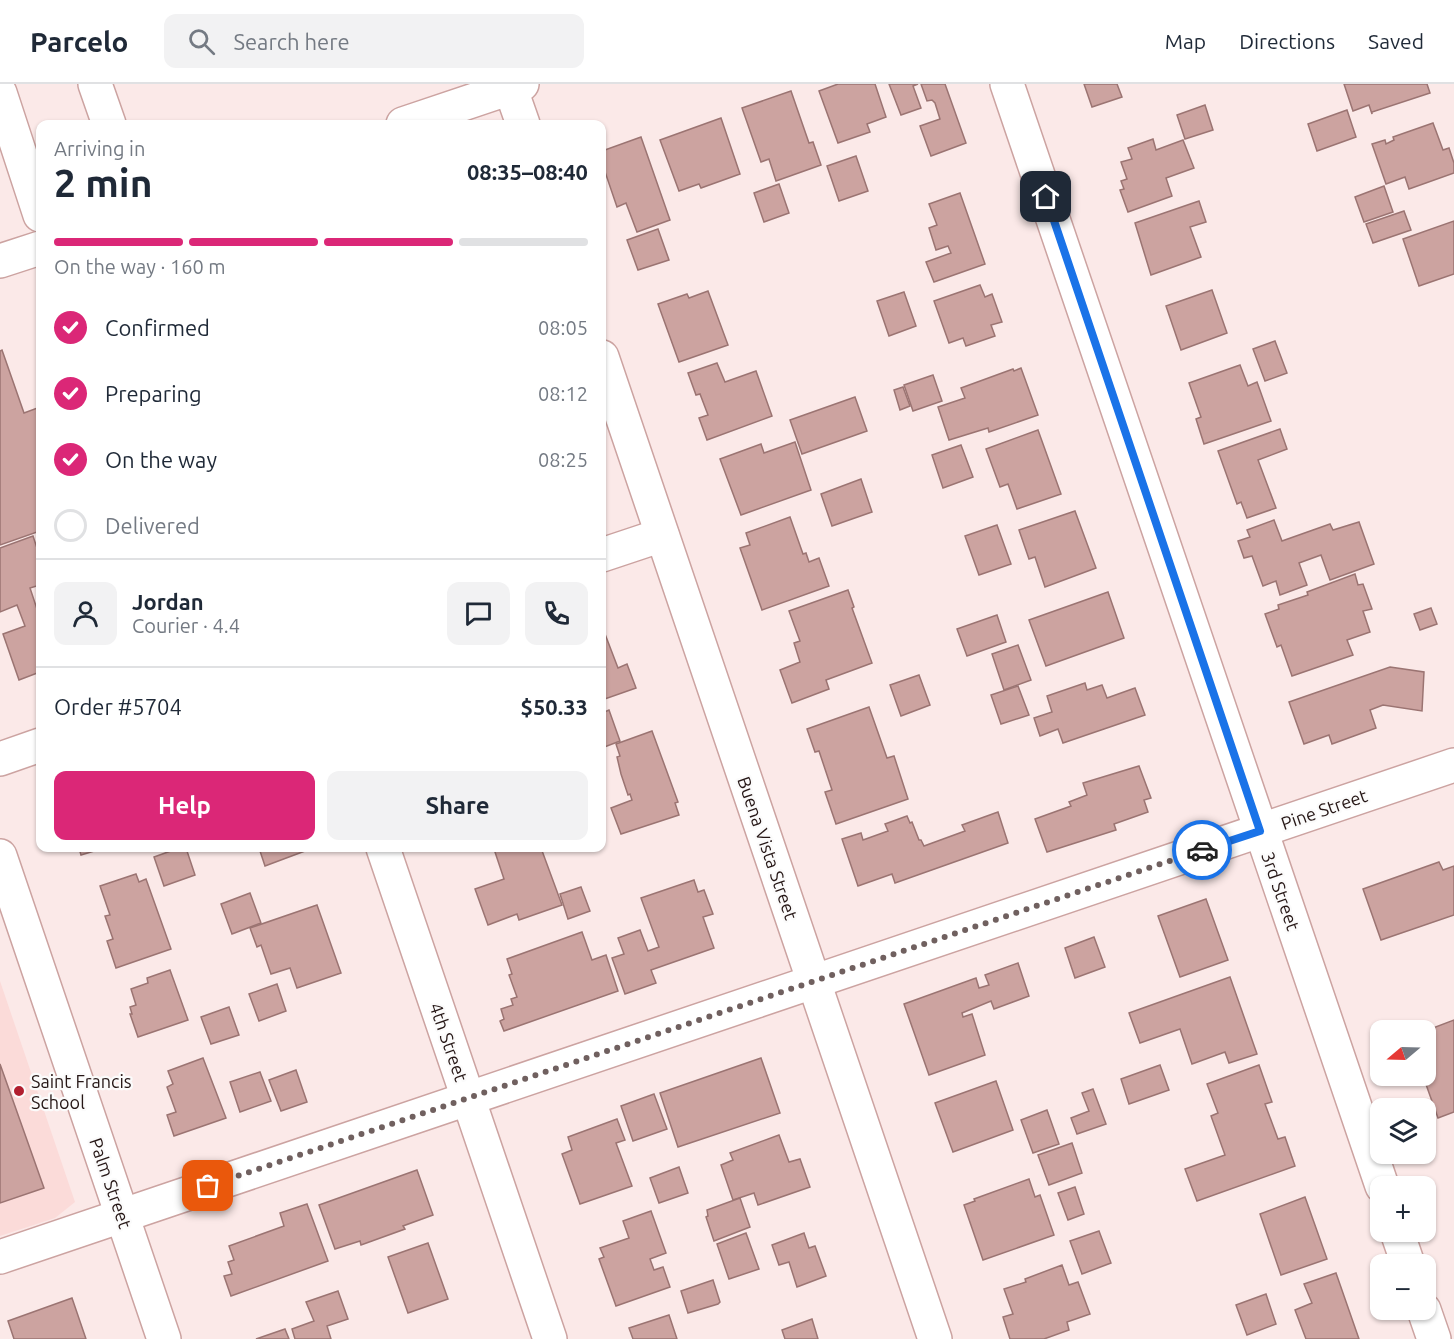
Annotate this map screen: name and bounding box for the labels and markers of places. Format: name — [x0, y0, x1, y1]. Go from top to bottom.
pin — [1020, 171, 1071, 222]
place label: Saint Francis School — [31, 1071, 132, 1112]
marker: Saint Francis School — [12, 1084, 26, 1098]
pin — [182, 1160, 233, 1211]

